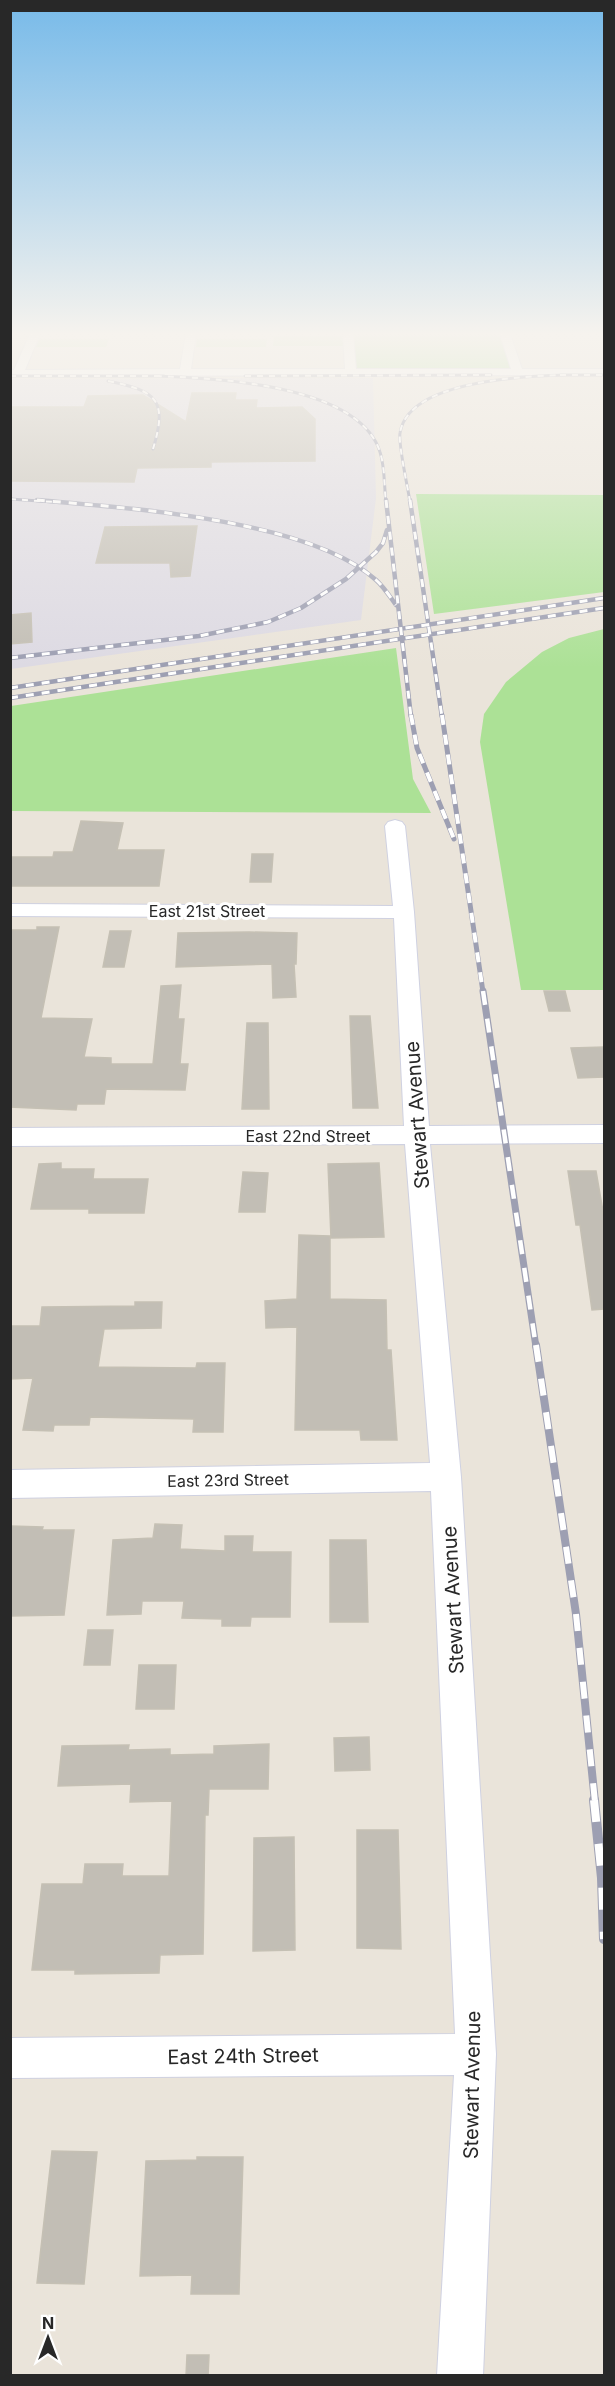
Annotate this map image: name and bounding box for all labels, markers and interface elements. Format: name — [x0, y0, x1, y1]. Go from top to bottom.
street label: East 21st Street — [149, 901, 265, 921]
street label: Stewart Avenue — [400, 1040, 434, 1190]
street label: East 22nd Street — [245, 1126, 371, 1146]
street label: East 23rd Street — [167, 1469, 289, 1491]
street label: Stewart Avenue — [437, 1525, 469, 1675]
street label: Stewart Avenue — [459, 2011, 485, 2159]
street label: East 24th Street — [167, 2043, 319, 2069]
north arrow — [18, 2308, 78, 2368]
text: N — [42, 2313, 54, 2333]

